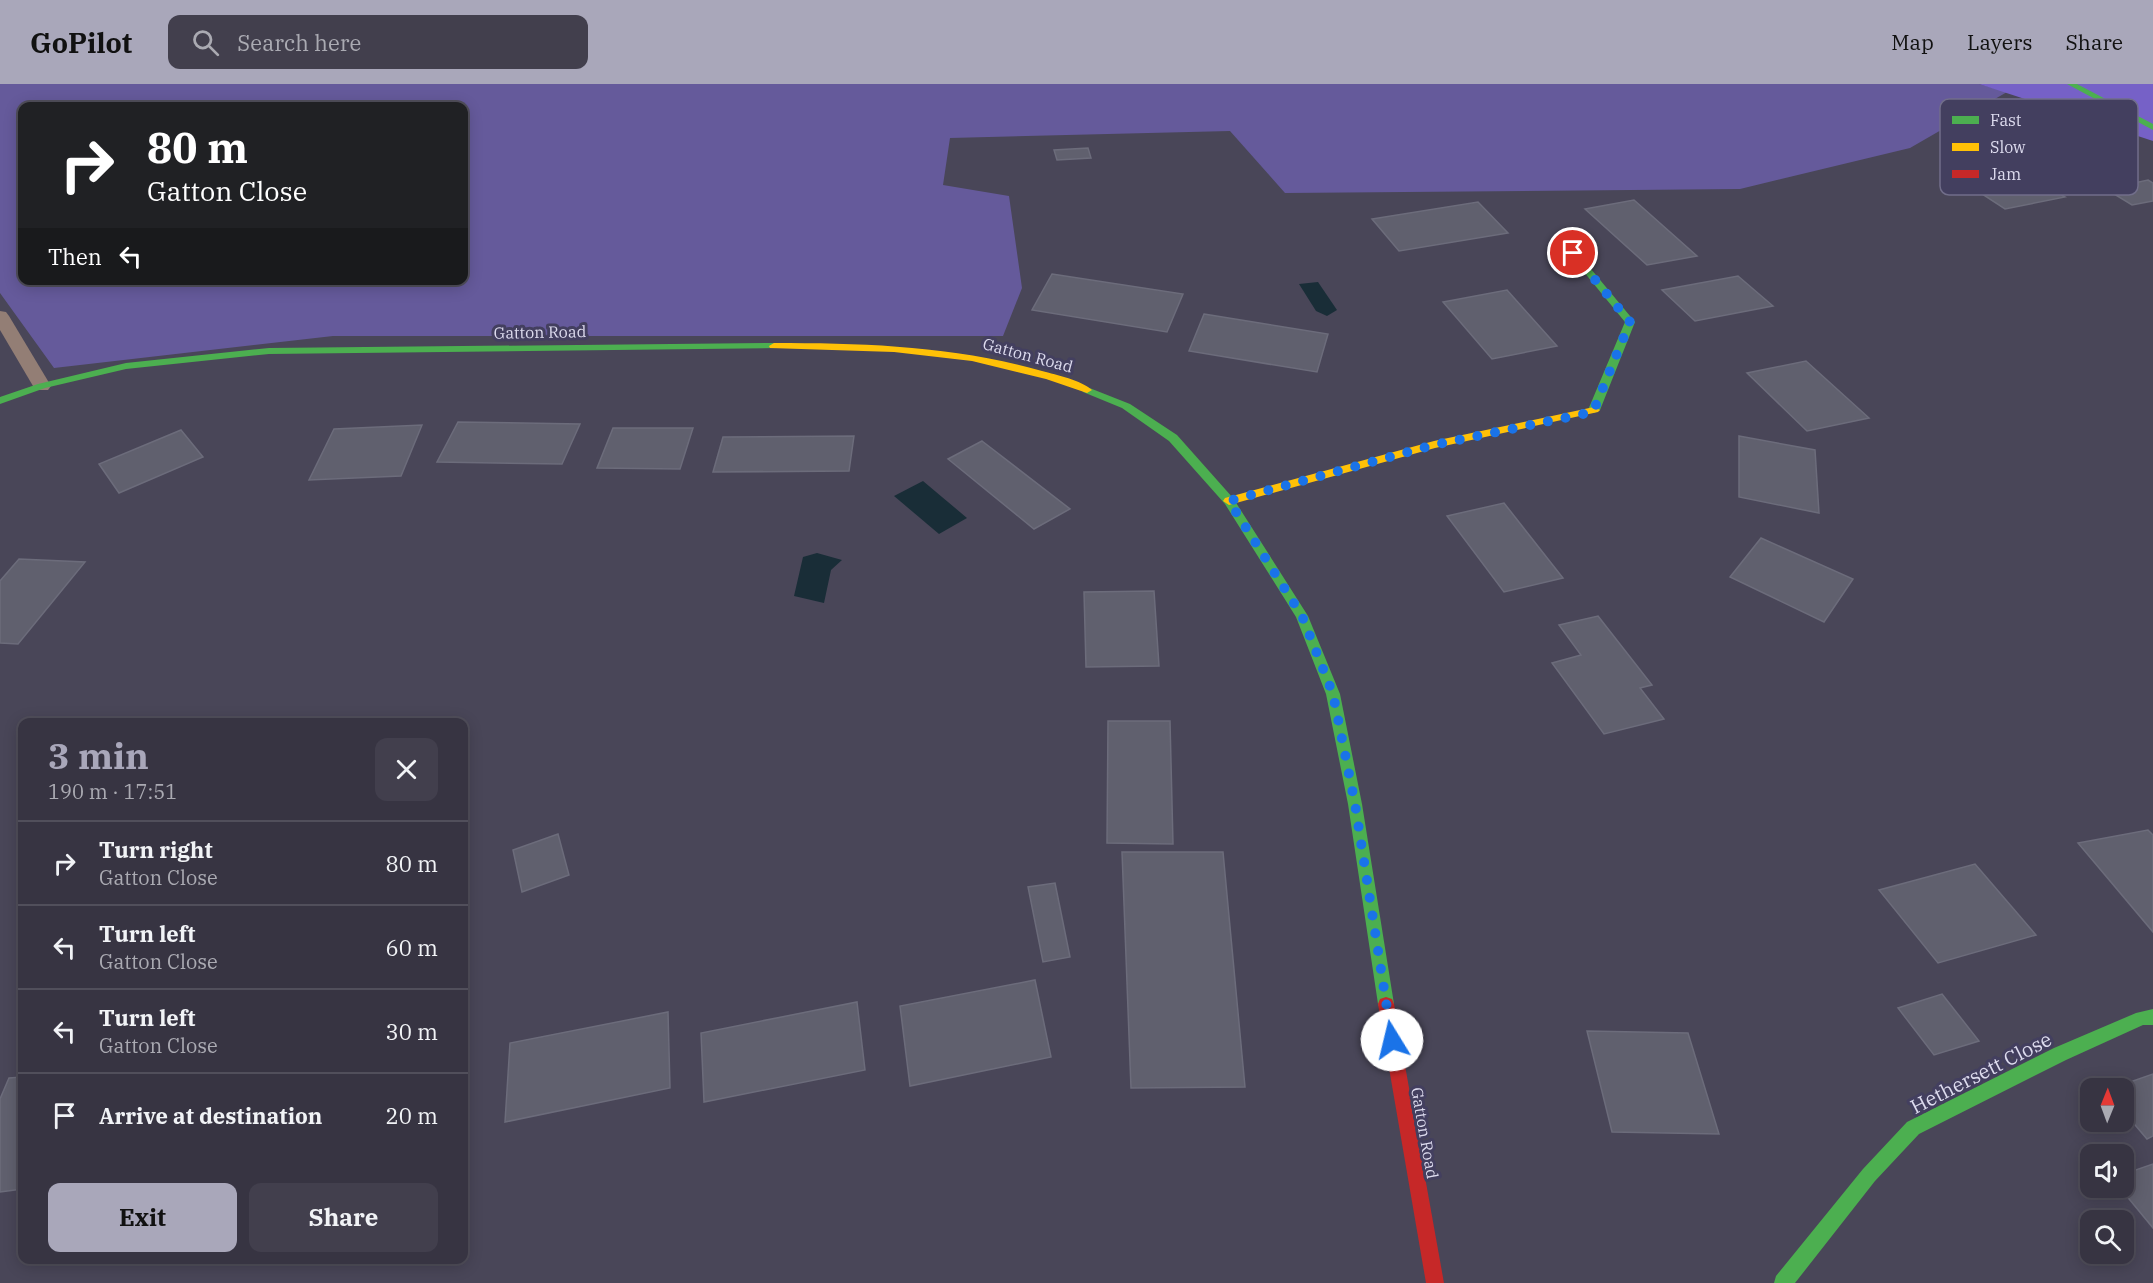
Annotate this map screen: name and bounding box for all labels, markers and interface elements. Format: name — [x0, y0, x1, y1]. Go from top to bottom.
search box — [168, 15, 588, 69]
text: GoPilot — [30, 24, 132, 61]
icon: search — [189, 26, 222, 59]
text: Search here — [237, 28, 361, 57]
text: Map — [1891, 28, 1934, 56]
text: Layers — [1967, 28, 2033, 56]
text: Share — [2066, 28, 2123, 56]
legend — [1940, 99, 2138, 195]
text: Fast — [1990, 110, 2022, 130]
text: 80 m — [147, 120, 248, 175]
icon: right — [48, 126, 126, 204]
text: Slow — [1990, 137, 2026, 157]
text: Jam — [1990, 164, 2021, 184]
text: Gatton Close — [147, 173, 307, 208]
pin — [1547, 227, 1598, 278]
icon: arrive — [1556, 236, 1589, 269]
icon: left — [114, 240, 147, 273]
text: Then — [48, 242, 102, 271]
street label: Gatton Road — [494, 321, 587, 343]
street label: Gatton Road — [981, 333, 1076, 377]
text: 3 min — [48, 732, 149, 779]
button: close — [375, 738, 438, 801]
text: 190 m · 17:51 — [48, 778, 177, 805]
text: Turn right — [99, 835, 213, 864]
icon: right — [48, 847, 81, 880]
text: 80 m — [386, 849, 438, 878]
text: Gatton Close — [99, 864, 218, 891]
text: Turn left — [99, 919, 195, 948]
icon: left — [48, 931, 81, 964]
text: 60 m — [386, 933, 438, 962]
text: Gatton Close — [99, 948, 218, 975]
text: Turn left — [99, 1003, 195, 1032]
position arrow — [1360, 1008, 1424, 1072]
icon: left — [48, 1015, 81, 1048]
text: 30 m — [386, 1017, 438, 1046]
street label: Hethersett Close — [1905, 1025, 2056, 1120]
text: Gatton Close — [99, 1032, 218, 1059]
north arrow — [2080, 1078, 2134, 1132]
map controls — [2080, 1078, 2134, 1264]
street label: Gatton Road — [1407, 1086, 1443, 1181]
icon: arrive — [48, 1099, 81, 1132]
text: Arrive at destination — [99, 1101, 322, 1130]
text: 20 m — [386, 1101, 438, 1130]
button: sound — [2080, 1144, 2134, 1198]
button: Exit — [48, 1183, 237, 1252]
button: Share — [249, 1183, 438, 1252]
button: search — [2080, 1210, 2134, 1264]

